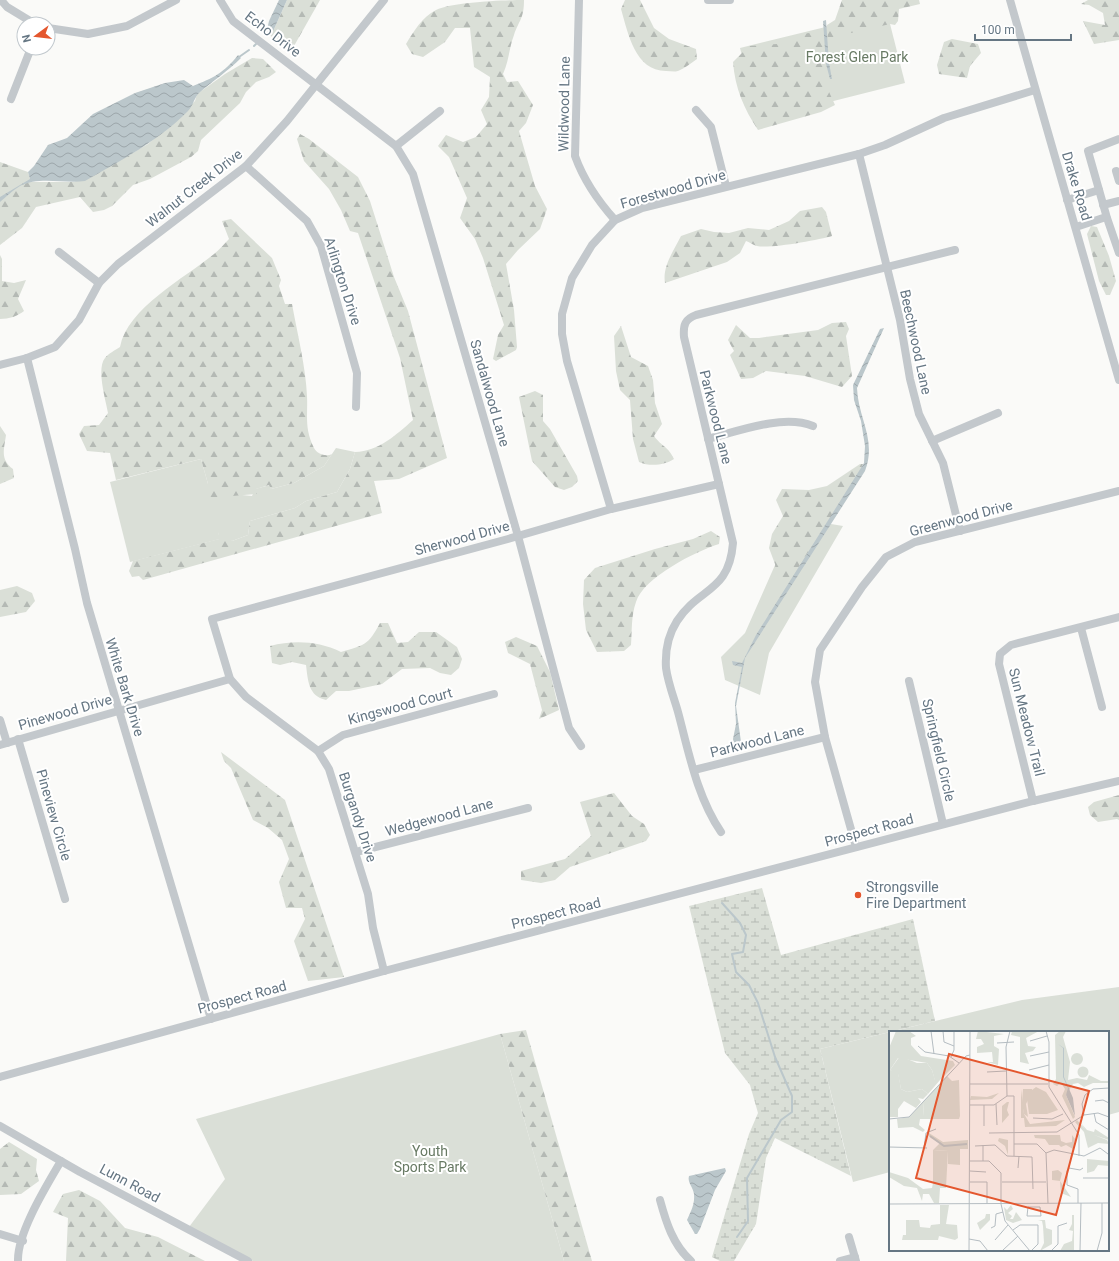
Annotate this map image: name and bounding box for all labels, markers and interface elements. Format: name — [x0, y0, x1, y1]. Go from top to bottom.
street label: Echo Drive — [242, 8, 304, 60]
north arrow — [16, 16, 56, 56]
scale bar — [975, 16, 1071, 42]
text: 100 m — [981, 23, 1015, 37]
text: N — [19, 33, 34, 44]
park label: Forest Glen Park — [806, 49, 909, 65]
street label: Wildwood Lane — [555, 56, 573, 152]
street label: Walnut Creek Drive — [143, 146, 245, 230]
street label: Drake Road — [1059, 150, 1095, 222]
street label: Forestwood Drive — [619, 166, 727, 212]
street label: Arlington Drive — [321, 235, 365, 327]
street label: Beechwood Lane — [897, 288, 935, 396]
street label: Sandalwood Lane — [467, 338, 513, 448]
street label: Parkwood Lane — [697, 368, 735, 466]
street label: Greenwood Drive — [908, 497, 1014, 539]
street label: Sherwood Drive — [413, 518, 511, 558]
street label: White Bark Drive — [102, 636, 148, 738]
street label: Sun Meadow Trail — [1006, 666, 1048, 778]
street label: Kingswood Court — [346, 684, 454, 728]
street label: Pinewood Drive — [16, 691, 114, 733]
street label: Springfield Circle — [919, 697, 959, 803]
street label: Parkwood Lane — [708, 722, 806, 760]
street label: Pineview Circle — [33, 768, 75, 862]
street label: Burgandy Drive — [336, 770, 380, 864]
street label: Wedgewood Lane — [383, 795, 495, 839]
street label: Prospect Road — [823, 810, 915, 850]
place label: Strongsville Fire Department — [866, 879, 967, 911]
marker: Strongsville Fire Department — [853, 890, 863, 900]
street label: Prospect Road — [510, 894, 602, 932]
street label: Prospect Road — [196, 977, 288, 1017]
inset map — [889, 1031, 1109, 1251]
park label: Youth Sports Park — [394, 1143, 467, 1175]
street label: Lunn Road — [97, 1160, 163, 1206]

